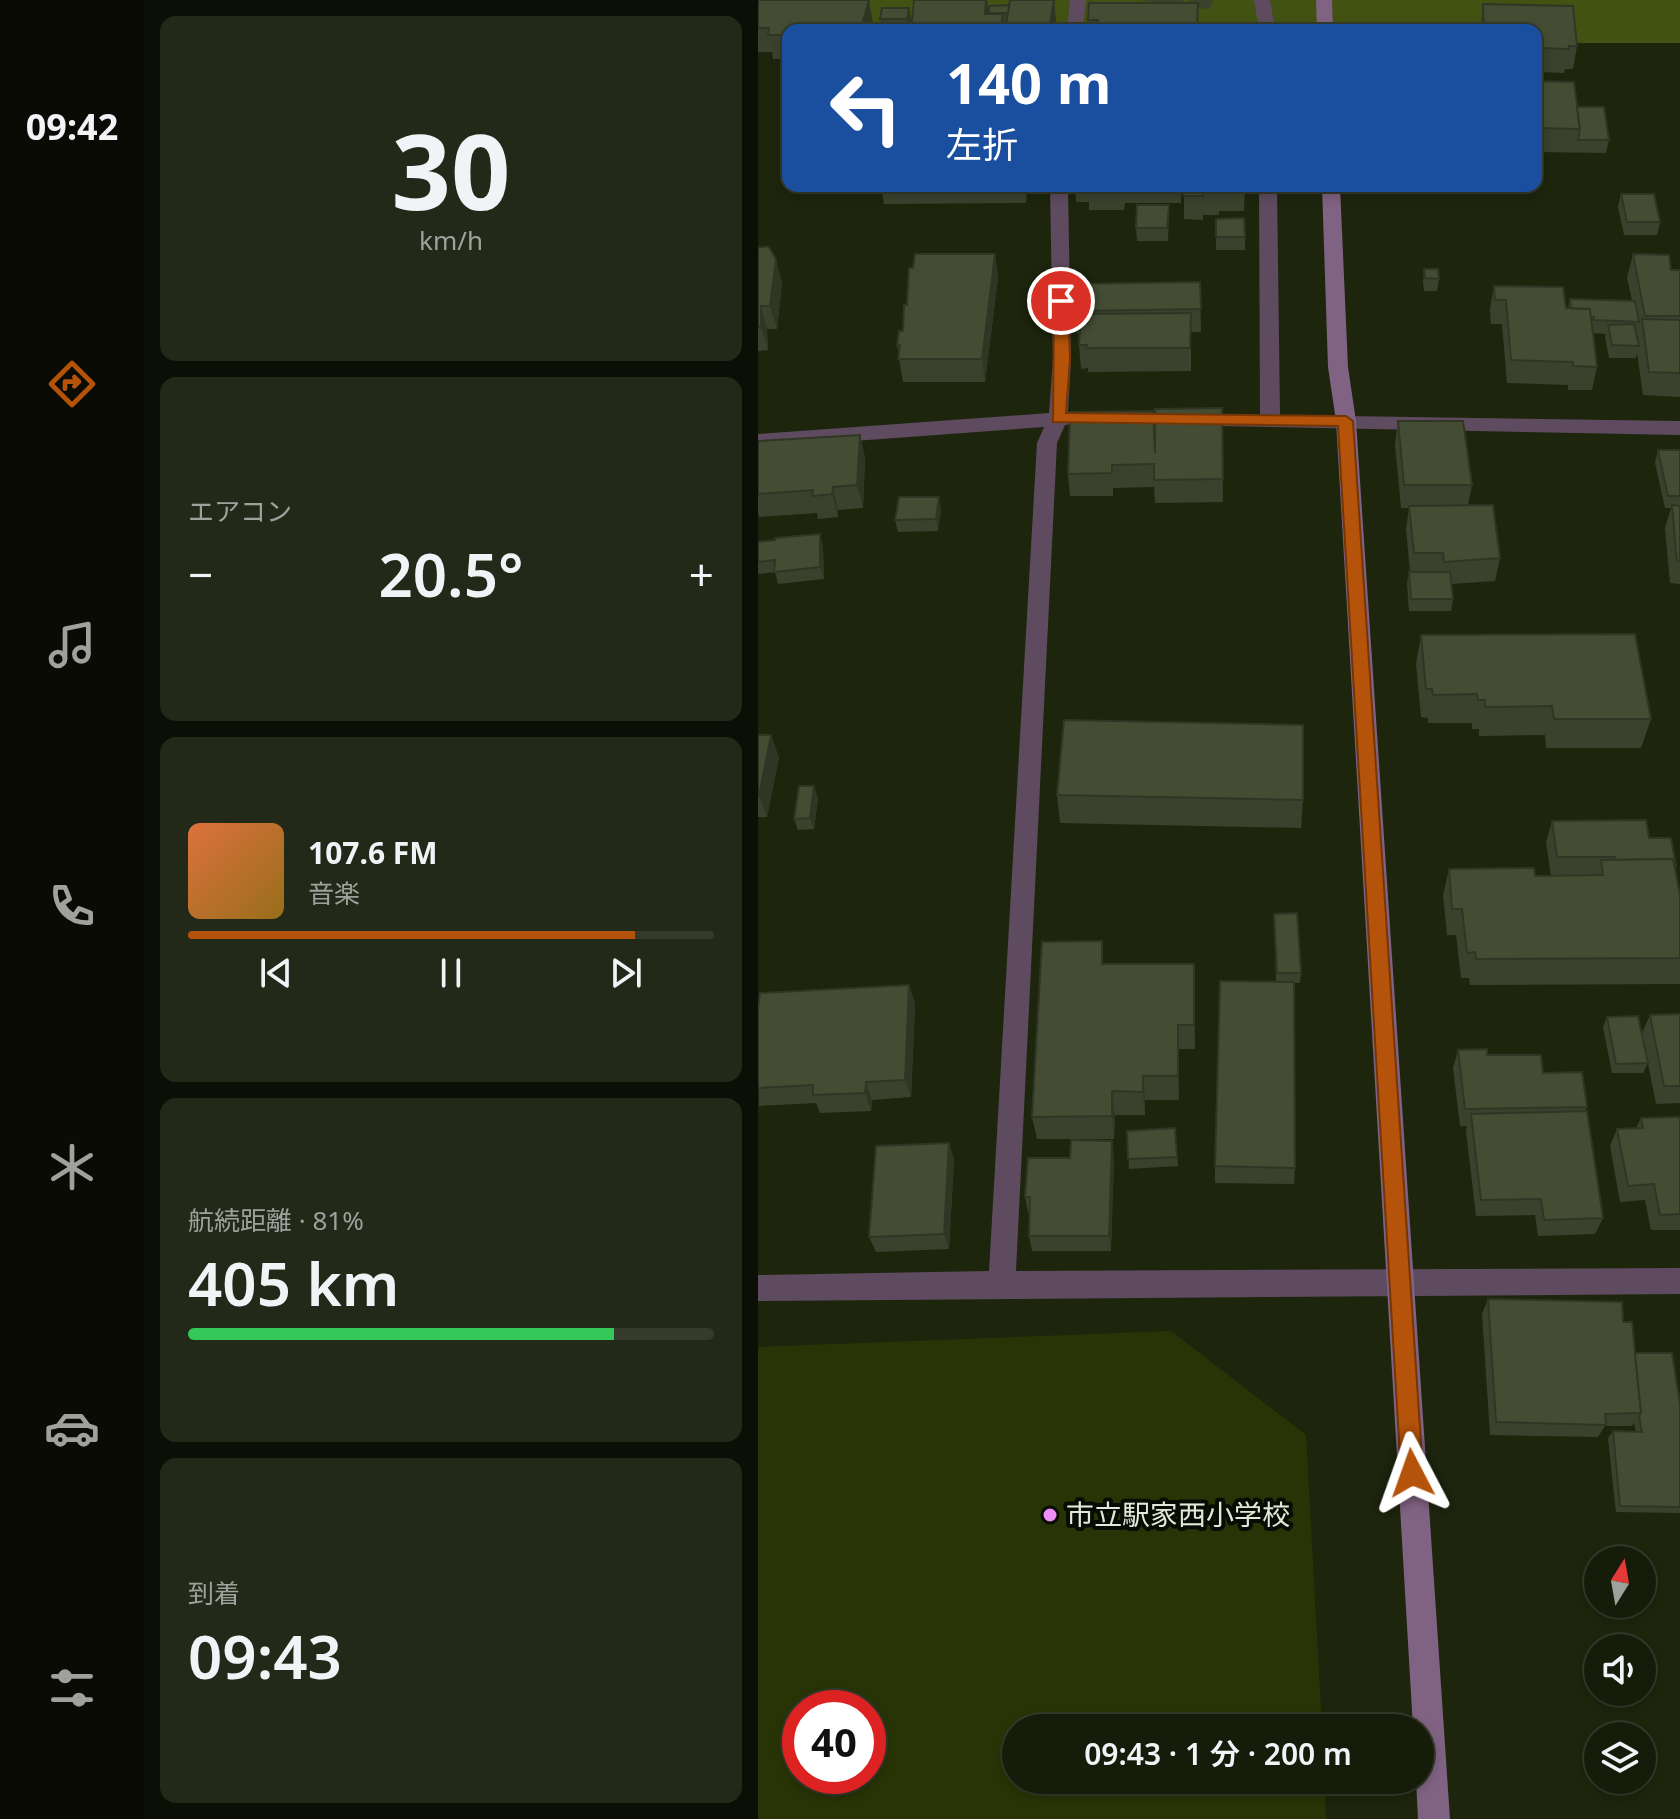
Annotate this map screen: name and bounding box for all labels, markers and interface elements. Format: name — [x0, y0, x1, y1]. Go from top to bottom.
text: 140 m — [946, 44, 1111, 120]
icon: left — [814, 56, 918, 160]
text: 30 — [392, 99, 510, 240]
text: 09:42 — [26, 102, 118, 151]
text: 左折 — [946, 120, 1018, 169]
text: km/h — [419, 222, 483, 258]
pin — [1027, 267, 1095, 335]
icon: arrive — [1039, 279, 1083, 323]
icon: directions — [44, 356, 100, 412]
text: エアコン — [188, 493, 292, 529]
text: 20.5° — [378, 533, 524, 615]
text: − — [188, 544, 213, 604]
text: + — [689, 544, 714, 604]
icon: music — [44, 617, 100, 673]
text: 107.6 FM — [308, 832, 438, 873]
text: 音楽 — [308, 875, 360, 911]
icon: phone — [44, 878, 100, 934]
icon: previous — [254, 951, 298, 995]
icon: pause — [429, 951, 473, 995]
icon: next — [604, 951, 648, 995]
icon: climate — [44, 1139, 100, 1195]
text: 航続距離 · 81% — [188, 1202, 364, 1238]
text: 405 km — [188, 1242, 399, 1324]
icon: car — [44, 1400, 100, 1456]
position arrow — [1370, 1431, 1454, 1515]
place label: 市立駅家西小学校 — [1066, 1495, 1290, 1533]
marker: 市立駅家西小学校 — [1041, 1506, 1059, 1524]
north arrow — [1584, 1546, 1656, 1618]
map controls — [1584, 1546, 1656, 1794]
text: 到着 — [188, 1575, 240, 1611]
text: 09:43 — [188, 1615, 342, 1697]
button: sound — [1584, 1634, 1656, 1706]
icon: filters — [44, 1660, 100, 1716]
speed limit sign: 40 — [782, 1690, 886, 1794]
button: layers — [1584, 1722, 1656, 1794]
text: 09:43 · 1 分 · 200 m — [1084, 1733, 1352, 1774]

